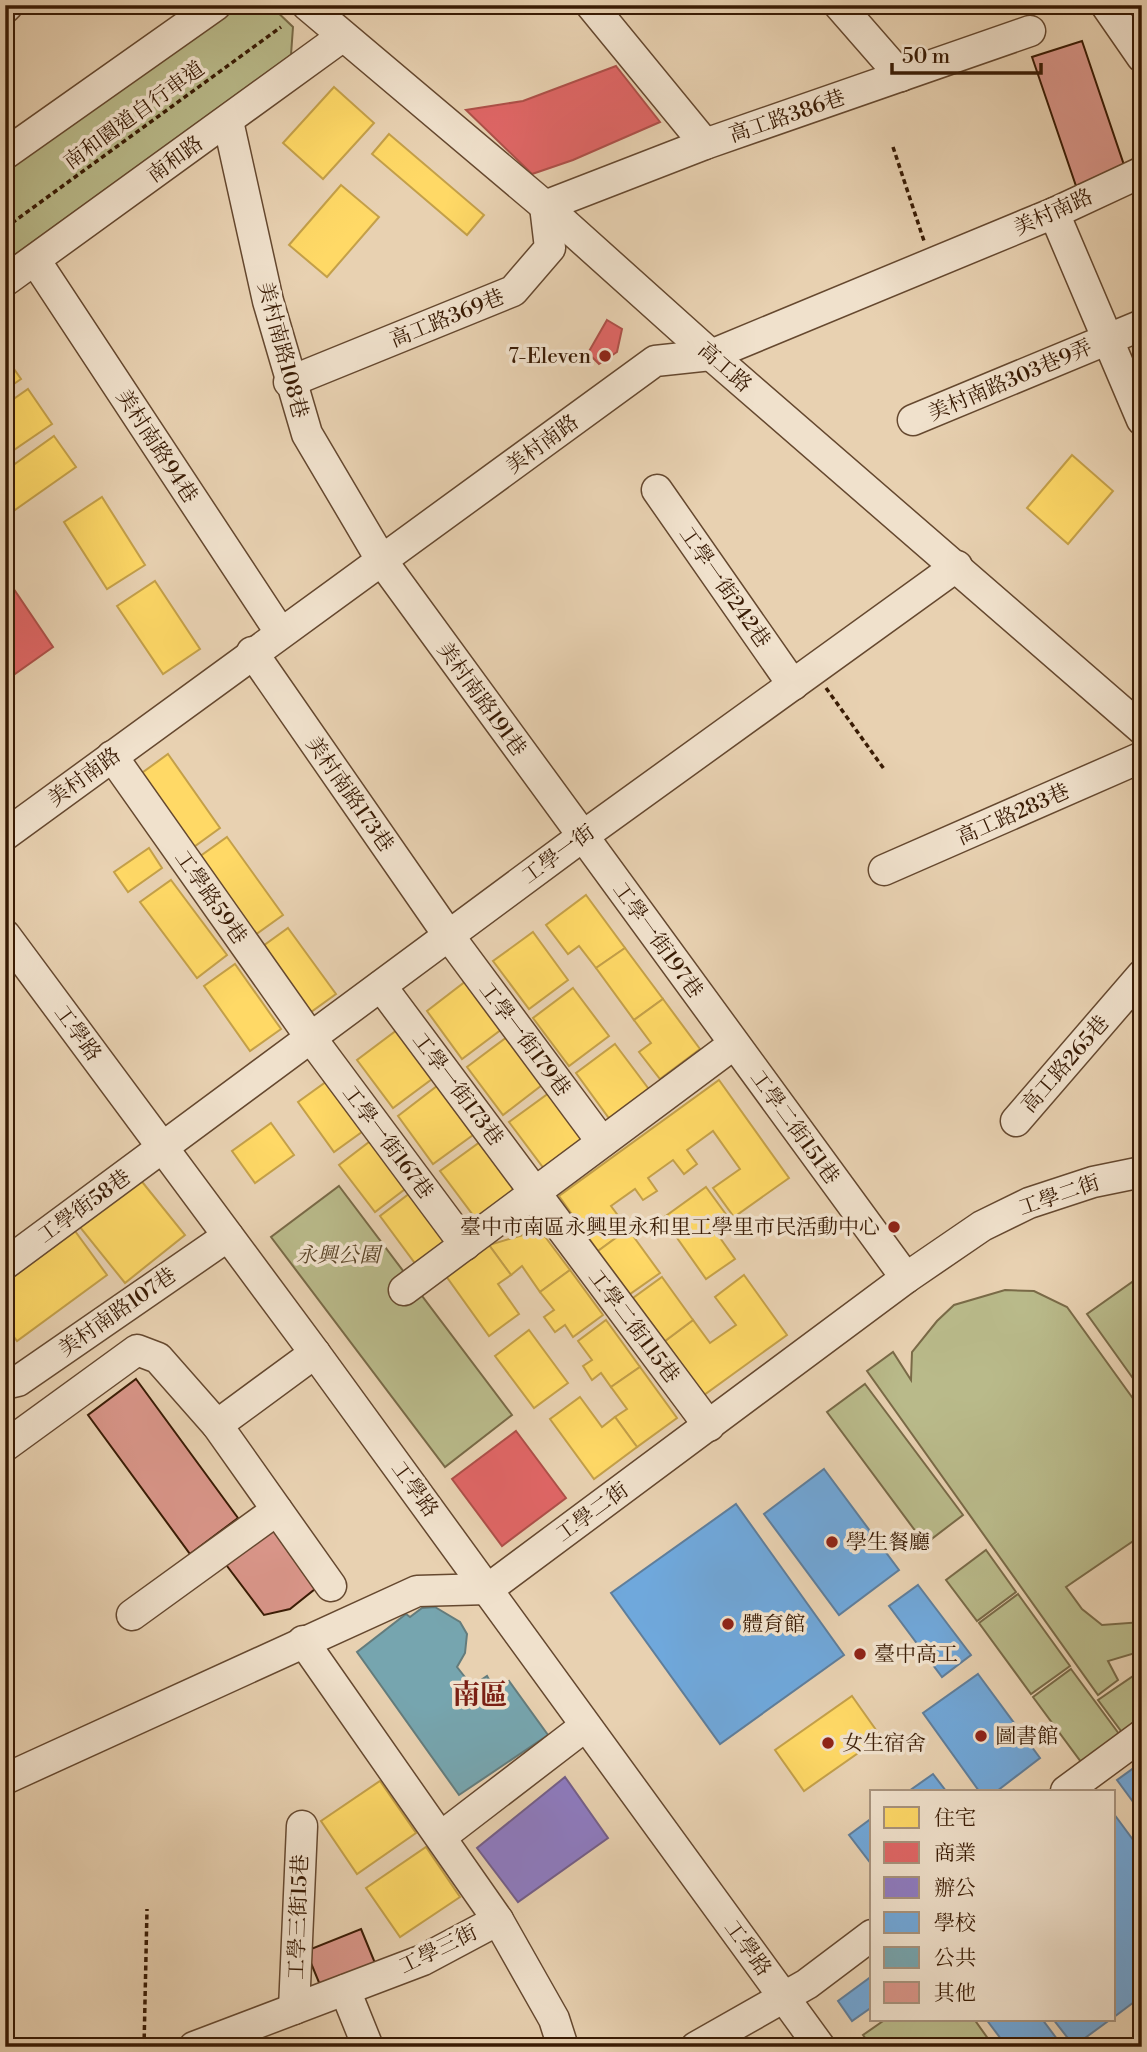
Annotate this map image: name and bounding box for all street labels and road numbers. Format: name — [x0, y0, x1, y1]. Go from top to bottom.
street label: 南和園道自行車道 — [59, 56, 210, 176]
street label: 高工路386巷 — [726, 85, 849, 149]
street label: 南和路 — [142, 131, 209, 189]
street label: 美村南路 — [1010, 184, 1097, 242]
street label: 美村南路108巷 — [251, 279, 313, 421]
street label: 高工路369巷 — [386, 284, 508, 354]
street label: 美村南路303巷9弄 — [924, 335, 1096, 427]
street label: 高工路 — [692, 337, 757, 398]
street label: 美村南路94巷 — [110, 385, 203, 508]
street label: 美村南路 — [501, 410, 584, 480]
street label: 工學一街242巷 — [673, 522, 775, 653]
street label: 美村南路191巷 — [431, 638, 531, 762]
street label: 美村南路173巷 — [300, 732, 399, 857]
street label: 美村南路 — [43, 743, 126, 813]
street label: 高工路283巷 — [953, 779, 1074, 851]
street label: 工學一街 — [517, 820, 600, 890]
street label: 工學路59巷 — [168, 846, 252, 949]
street label: 工學一街197巷 — [607, 878, 708, 1003]
street label: 工學一街179巷 — [473, 977, 575, 1102]
street label: 工學路 — [48, 1000, 106, 1067]
street label: 高工路265巷 — [1016, 1011, 1115, 1119]
street label: 工學一街173巷 — [406, 1028, 508, 1151]
street label: 工學二街151巷 — [744, 1065, 844, 1190]
street label: 工學一街167巷 — [336, 1081, 438, 1205]
street label: 工學街58巷 — [33, 1164, 136, 1249]
street label: 工學二街 — [1015, 1170, 1103, 1222]
street label: 美村南路107巷 — [54, 1263, 181, 1363]
street label: 工學二街115巷 — [582, 1265, 684, 1388]
street label: 工學路 — [385, 1456, 443, 1523]
street label: 工學二街 — [551, 1478, 634, 1548]
street label: 工學三街15巷 — [284, 1854, 314, 1980]
street label: 工學路 — [718, 1915, 776, 1982]
street label: 工學三街 — [395, 1920, 482, 1980]

